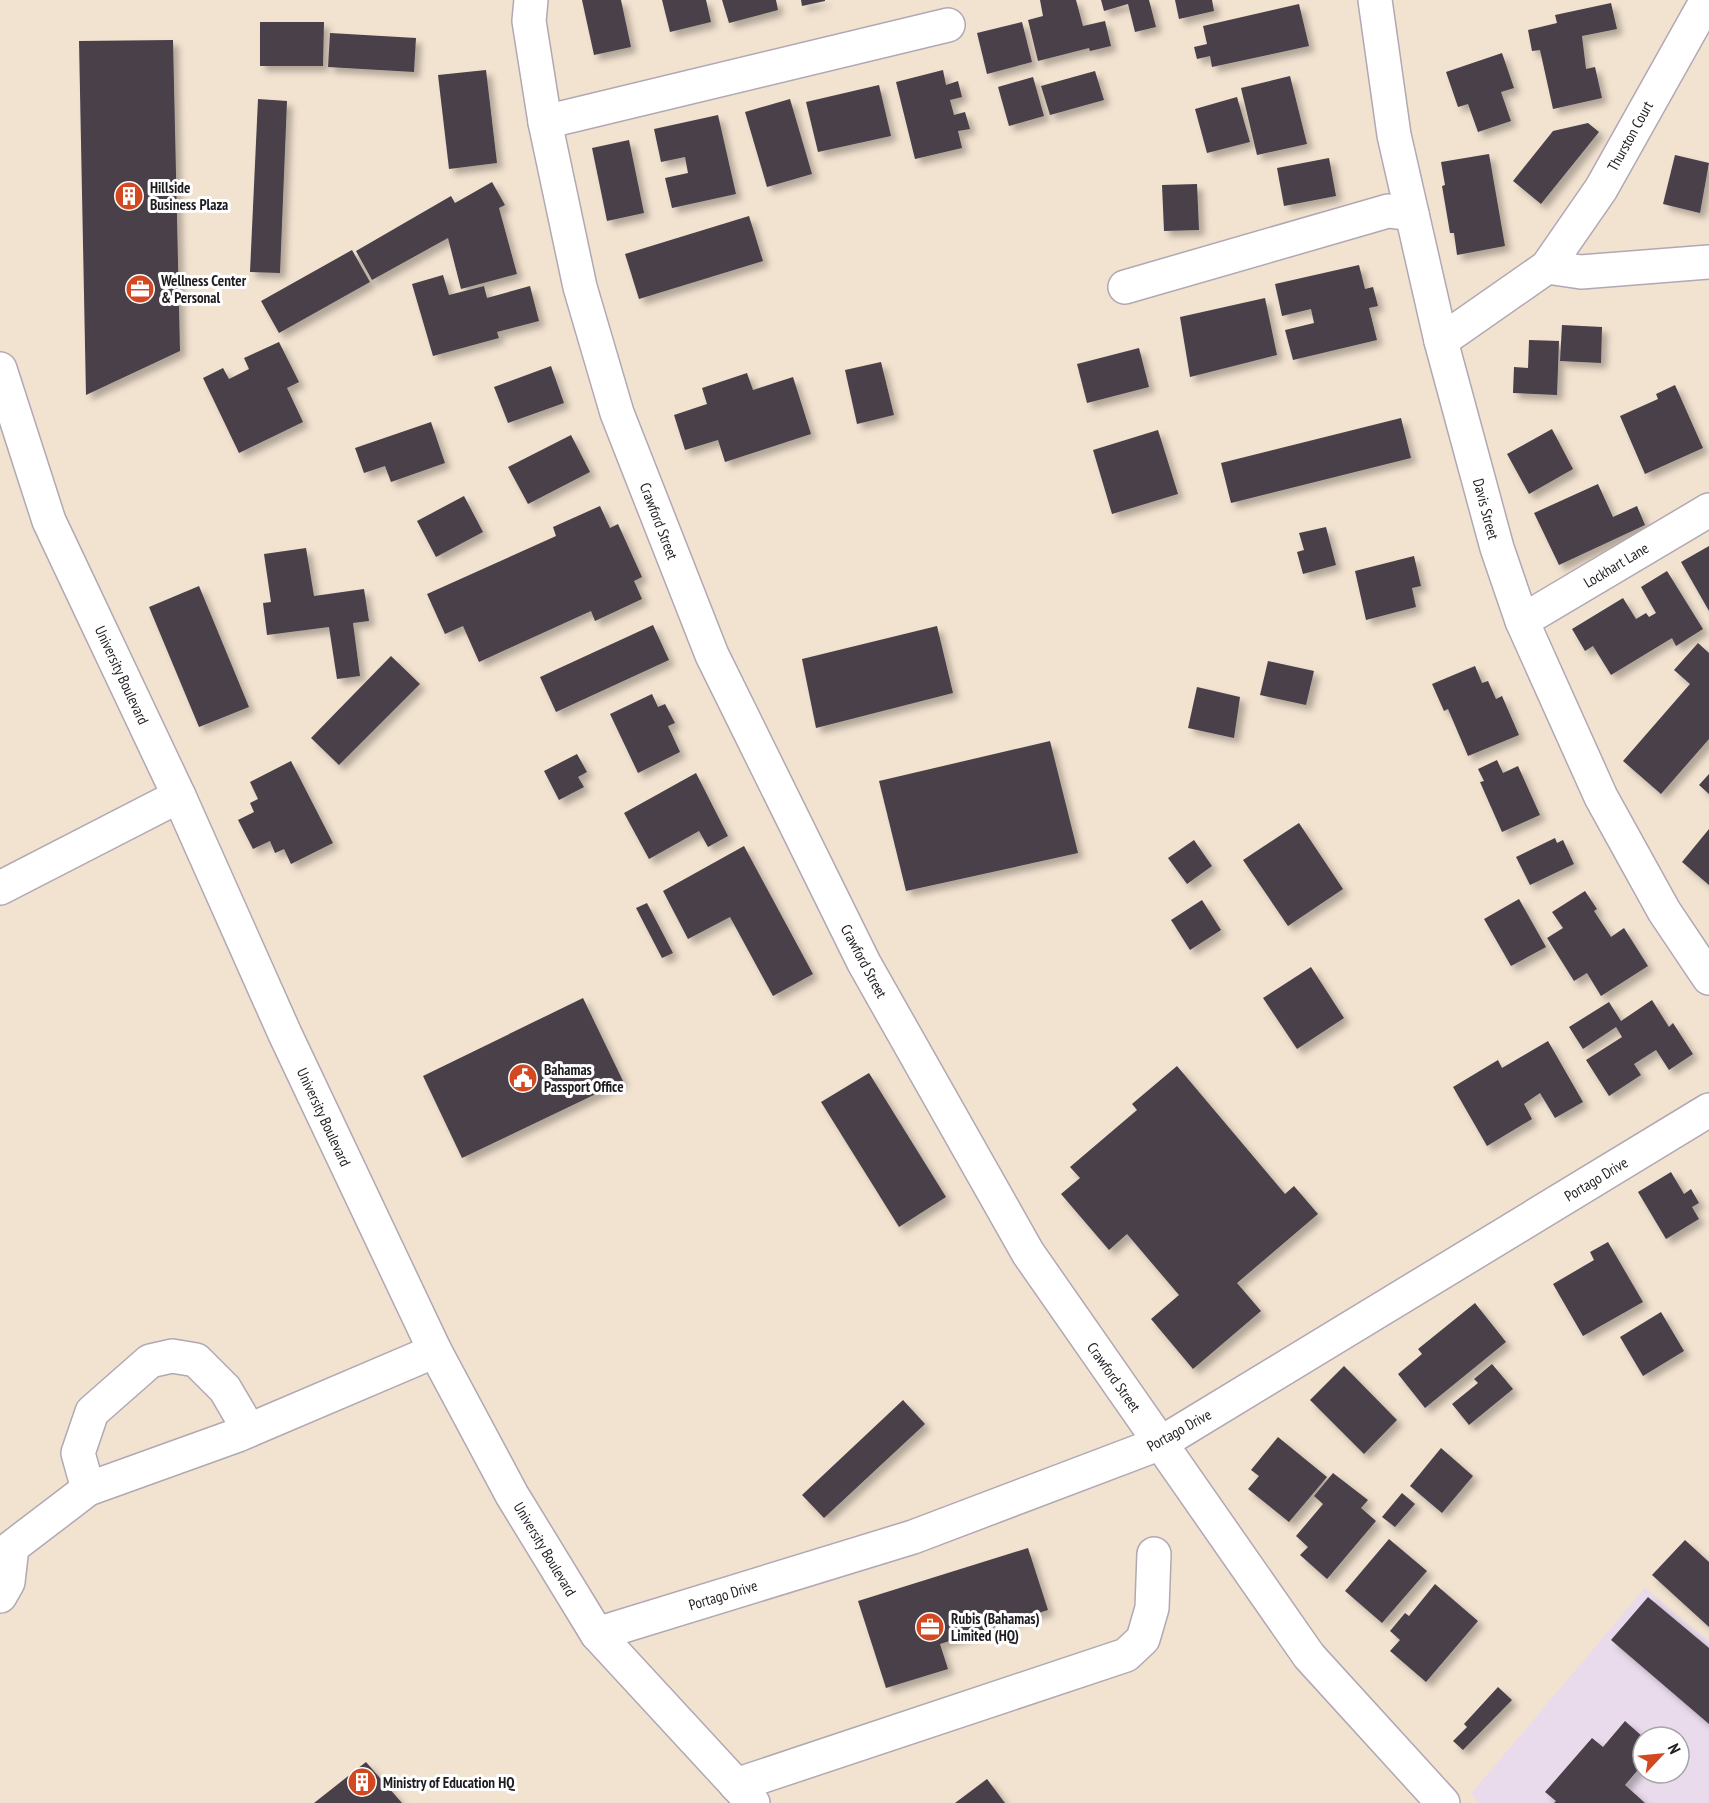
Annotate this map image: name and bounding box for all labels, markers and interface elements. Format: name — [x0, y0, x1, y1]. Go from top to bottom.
street label: Thurston Court — [1603, 98, 1657, 174]
place label: Hillside Business Plaza — [150, 178, 228, 214]
building icon: Hillside Business Plaza — [113, 180, 145, 212]
place label: Wellness Center & Personal — [160, 271, 247, 307]
office icon: Wellness Center & Personal — [124, 273, 156, 305]
street label: Davis Street — [1469, 476, 1503, 542]
street label: Crawford Street — [636, 480, 682, 562]
street label: Lockhart Lane — [1580, 538, 1652, 592]
street label: University Boulevard — [91, 623, 153, 727]
street label: Crawford Street — [837, 921, 891, 1001]
place label: Bahamas Passport Office — [544, 1060, 624, 1096]
public building icon: Bahamas Passport Office — [507, 1062, 539, 1094]
street label: University Boulevard — [293, 1065, 355, 1169]
street label: Portago Drive — [1561, 1153, 1631, 1205]
street label: Crawford Street — [1083, 1339, 1145, 1415]
street label: Portago Drive — [1143, 1405, 1215, 1455]
street label: University Boulevard — [509, 1498, 581, 1600]
street label: Portago Drive — [686, 1576, 760, 1614]
place label: Rubis (Bahamas) Limited (HQ) — [951, 1609, 1040, 1645]
office icon: Rubis (Bahamas) Limited (HQ) — [914, 1611, 946, 1643]
north arrow — [1631, 1725, 1691, 1785]
text: N — [1664, 1740, 1685, 1757]
building icon: Ministry of Education HQ — [346, 1766, 378, 1798]
place label: Ministry of Education HQ — [383, 1773, 515, 1792]

